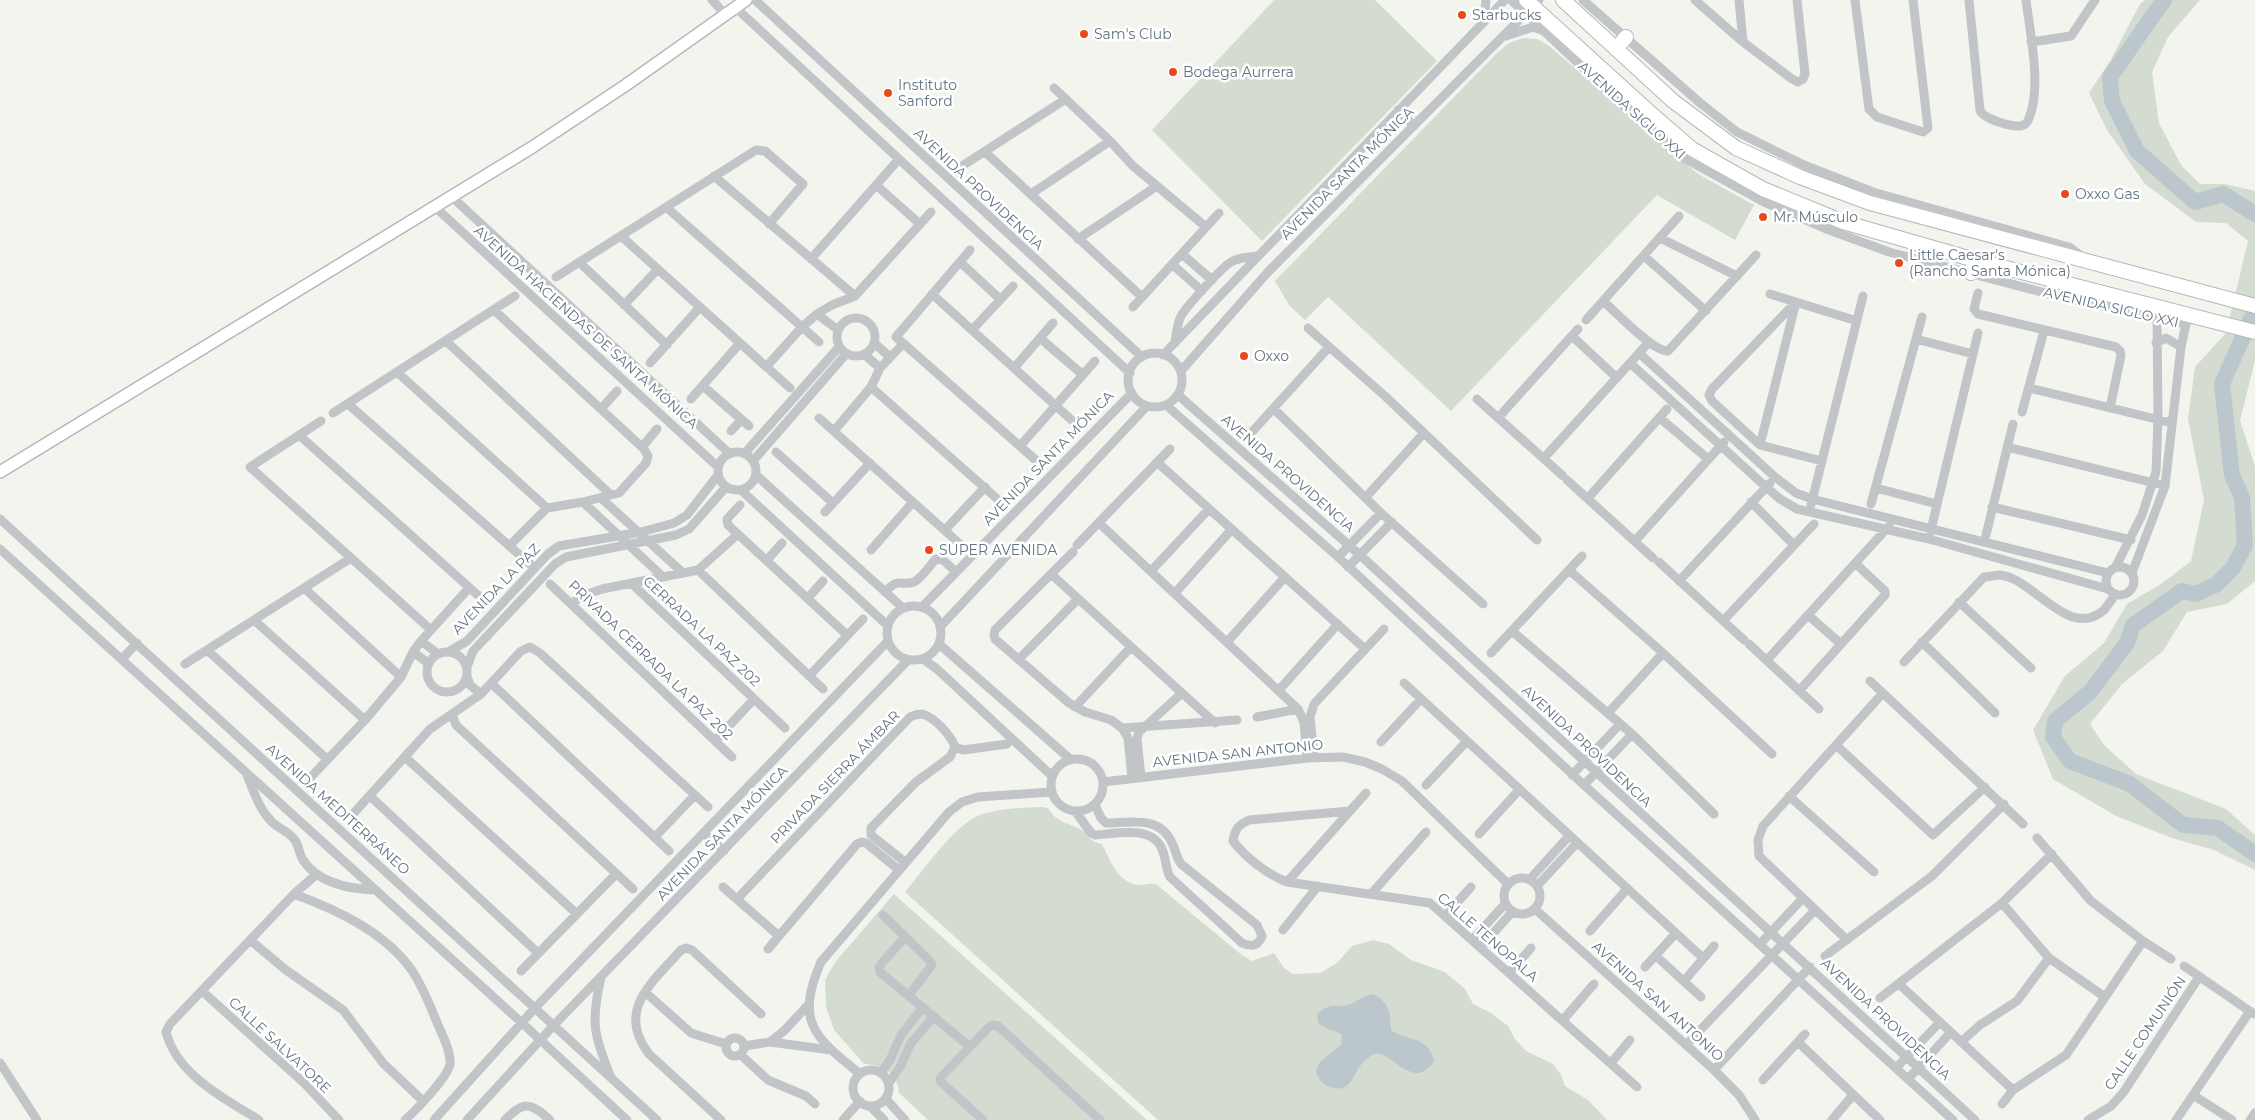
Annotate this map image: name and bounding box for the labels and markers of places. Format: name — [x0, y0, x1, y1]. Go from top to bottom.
place label: Starbucks — [1472, 6, 1542, 24]
marker: Starbucks — [1456, 9, 1468, 21]
place label: Sam's Club — [1094, 25, 1172, 43]
marker: Sam's Club — [1078, 28, 1090, 40]
place label: Bodega Aurrera — [1183, 63, 1294, 81]
marker: Bodega Aurrera — [1167, 66, 1179, 78]
place label: Instituto Sanford — [898, 76, 957, 110]
marker: Instituto Sanford — [882, 87, 894, 99]
place label: Oxxo Gas — [2075, 185, 2140, 203]
marker: Oxxo Gas — [2059, 188, 2071, 200]
place label: Mr. Músculo — [1773, 208, 1858, 226]
marker: Mr. Músculo — [1757, 211, 1769, 223]
place label: Little Caesar's (Rancho Santa Mónica) — [1909, 246, 2071, 280]
marker: Little Caesar's (Rancho Santa Mónica) — [1893, 257, 1905, 269]
place label: Oxxo — [1254, 347, 1289, 365]
marker: Oxxo — [1238, 350, 1250, 362]
place label: SUPER AVENIDA — [939, 541, 1058, 559]
marker: SUPER AVENIDA — [923, 544, 935, 556]

